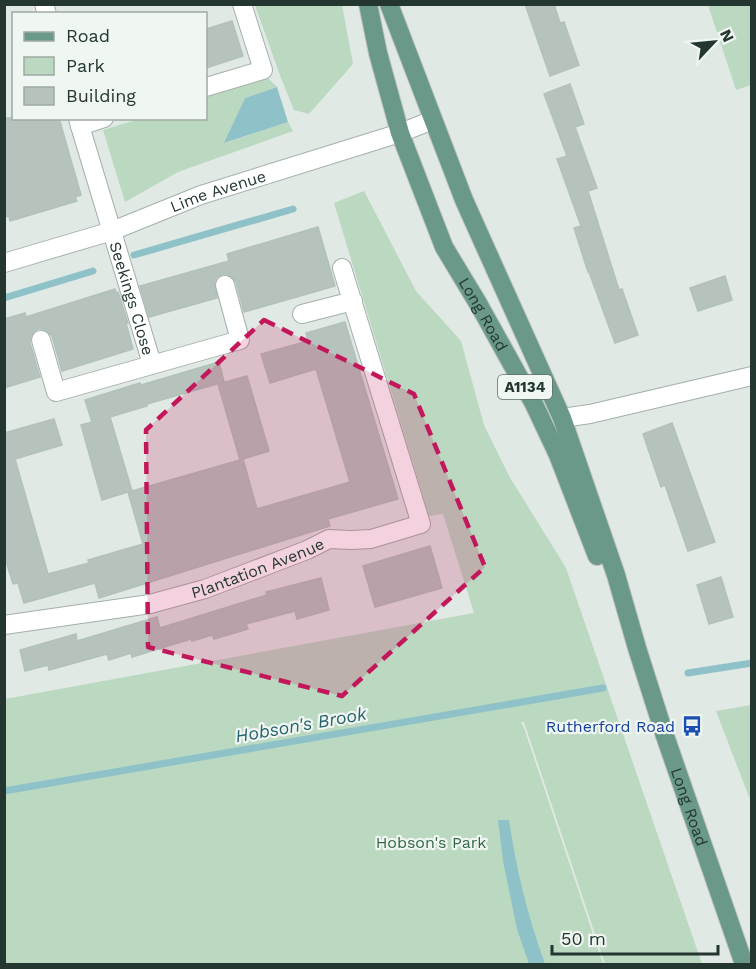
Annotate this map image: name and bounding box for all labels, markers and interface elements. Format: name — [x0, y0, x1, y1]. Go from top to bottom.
legend — [12, 12, 207, 120]
north arrow — [684, 12, 744, 72]
text: Road — [66, 25, 110, 46]
text: N — [716, 26, 738, 45]
text: Park — [66, 55, 105, 76]
text: Building — [66, 85, 136, 106]
street label: Lime Avenue — [167, 166, 268, 216]
street label: Seekings Close — [106, 239, 158, 357]
street label: Long Road — [454, 274, 512, 354]
road number: A1134 — [498, 375, 552, 399]
street label: Plantation Avenue — [189, 534, 327, 602]
water label: Hobson's Brook — [234, 702, 369, 746]
bus stop icon: Rutherford Road — [680, 714, 704, 738]
place label: Rutherford Road — [546, 717, 675, 736]
street label: Long Road — [667, 765, 711, 849]
park label: Hobson's Park — [376, 833, 486, 852]
scale bar — [552, 918, 718, 956]
text: 50 m — [561, 928, 606, 949]

